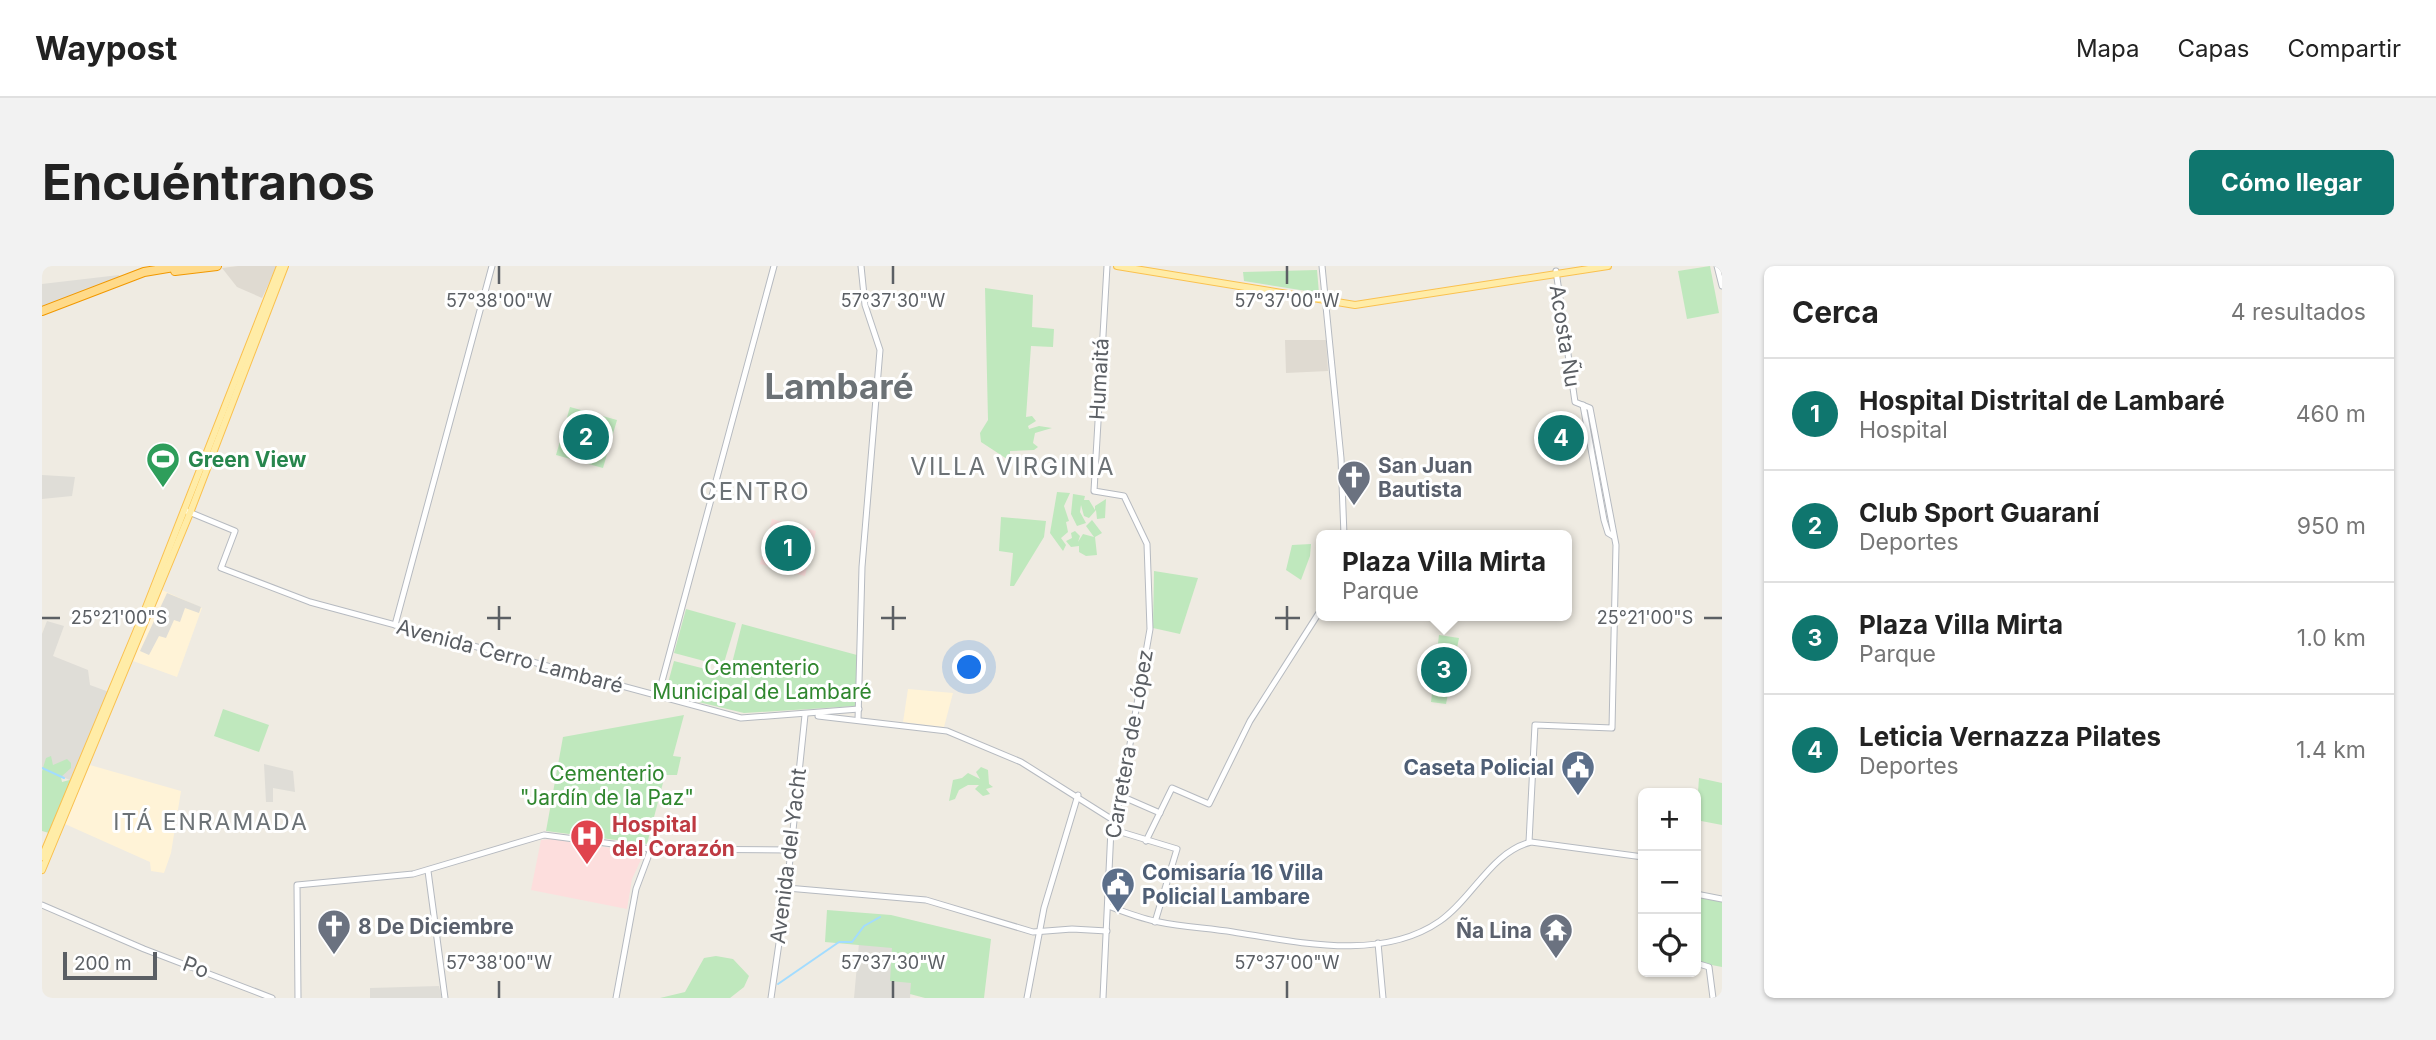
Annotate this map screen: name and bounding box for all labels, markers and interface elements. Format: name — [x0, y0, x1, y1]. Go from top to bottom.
text: Waypost — [35, 28, 177, 68]
text: Mapa — [2076, 34, 2139, 63]
text: Capas — [2177, 34, 2250, 63]
text: Compartir — [2288, 34, 2401, 63]
button: Cómo llegar — [2189, 150, 2394, 215]
text: Encuéntranos — [42, 153, 375, 212]
street label: Acosta Ñu — [1545, 283, 1586, 389]
text: 57°38'00"W — [446, 290, 552, 311]
text: 57°37'30"W — [841, 290, 946, 311]
text: 57°37'00"W — [1235, 290, 1340, 311]
text: Cerca — [1792, 294, 1879, 330]
text: 4 resultados — [2231, 298, 2366, 326]
street label: Humaitá — [1084, 337, 1114, 421]
district label: Lambaré — [764, 365, 914, 407]
text: Hospital Distrital de Lambaré — [1859, 385, 2225, 416]
text: 1 — [1810, 400, 1820, 428]
text: 460 m — [2296, 400, 2366, 428]
pin: 2 — [563, 411, 609, 463]
pin: 4 — [1538, 412, 1584, 464]
text: Hospital — [1859, 416, 1948, 444]
sports icon: Green View — [144, 440, 182, 489]
place label: Green View — [188, 447, 306, 472]
district label: VILLA VIRGINIA — [910, 452, 1116, 481]
place label: San Juan Bautista — [1378, 453, 1473, 502]
church icon: San Juan Bautista — [1335, 458, 1373, 507]
district label: CENTRO — [699, 477, 811, 506]
text: Club Sport Guaraní — [1859, 497, 2100, 528]
text: 2 — [1808, 512, 1822, 540]
text: 950 m — [2297, 512, 2366, 540]
pin: 1 — [765, 522, 811, 574]
text: Deportes — [1859, 528, 1959, 556]
popup — [1316, 530, 1572, 621]
text: Plaza Villa Mirta — [1342, 546, 1546, 577]
text: Parque — [1342, 577, 1419, 605]
text: 25°21'00"S — [71, 607, 167, 628]
text: 25°21'00"S — [1597, 607, 1693, 628]
text: Plaza Villa Mirta — [1859, 609, 2063, 640]
street label: Avenida Cerro Lambaré — [394, 614, 626, 698]
text: 3 — [1808, 624, 1822, 652]
text: 1.0 km — [2297, 624, 2366, 652]
text: Parque — [1859, 640, 1936, 668]
pin: 3 — [1421, 644, 1467, 696]
street label: Carretera de López — [1100, 648, 1158, 840]
your location — [952, 650, 986, 684]
park label: Cementerio Municipal de Lambaré — [652, 655, 872, 704]
text: Leticia Vernazza Pilates — [1859, 721, 2161, 752]
text: 4 — [1807, 736, 1823, 764]
text: 1.4 km — [2296, 736, 2366, 764]
public building icon: Caseta Policial — [1559, 748, 1597, 797]
text: Deportes — [1859, 752, 1959, 780]
place label: Caseta Policial — [1403, 755, 1554, 780]
park label: Cementerio "Jardín de la Paz" — [520, 761, 694, 810]
street label: Avenida del Yacht — [765, 767, 811, 945]
map controls — [1638, 788, 1701, 977]
button: + — [1638, 788, 1701, 851]
district label: ITÁ ENRAMADA — [113, 808, 309, 836]
place label: Hospital del Corazón — [612, 812, 735, 861]
hospital icon: Hospital del Corazón — [568, 817, 606, 866]
button: − — [1638, 851, 1701, 914]
place label: Comisaría 16 Villa Policial Lambare — [1142, 860, 1323, 909]
public building icon: Comisaría 16 Villa Policial Lambare — [1099, 865, 1137, 914]
church icon: 8 De Diciembre — [315, 907, 353, 956]
temple icon: Ña Lina — [1537, 911, 1575, 960]
place label: 8 De Diciembre — [358, 914, 514, 939]
button: locate — [1638, 914, 1701, 977]
place label: Ña Lina — [1456, 917, 1532, 943]
scale bar — [63, 949, 158, 981]
street label: Po — [180, 951, 212, 983]
text: 200 m — [74, 952, 132, 975]
text: 57°38'00"W — [446, 952, 552, 973]
text: 57°37'30"W — [841, 952, 946, 973]
text: 57°37'00"W — [1235, 952, 1340, 973]

